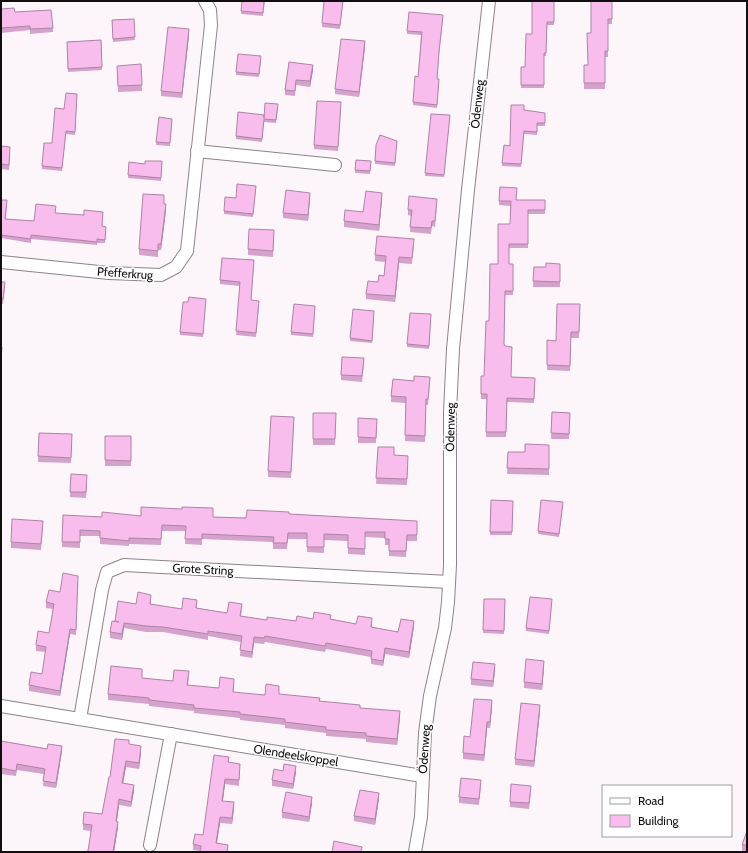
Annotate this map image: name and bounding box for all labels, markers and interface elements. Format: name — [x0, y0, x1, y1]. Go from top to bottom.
street label: Ödenweg — [467, 78, 487, 129]
street label: Pfefferkrug — [97, 264, 154, 283]
street label: Ödenweg — [442, 401, 458, 452]
street label: Grote String — [172, 560, 235, 578]
street label: Ödenweg — [415, 723, 433, 774]
street label: Olendeelskoppel — [253, 741, 340, 769]
legend — [602, 785, 732, 837]
text: Road — [638, 793, 664, 808]
text: Building — [638, 813, 680, 828]

